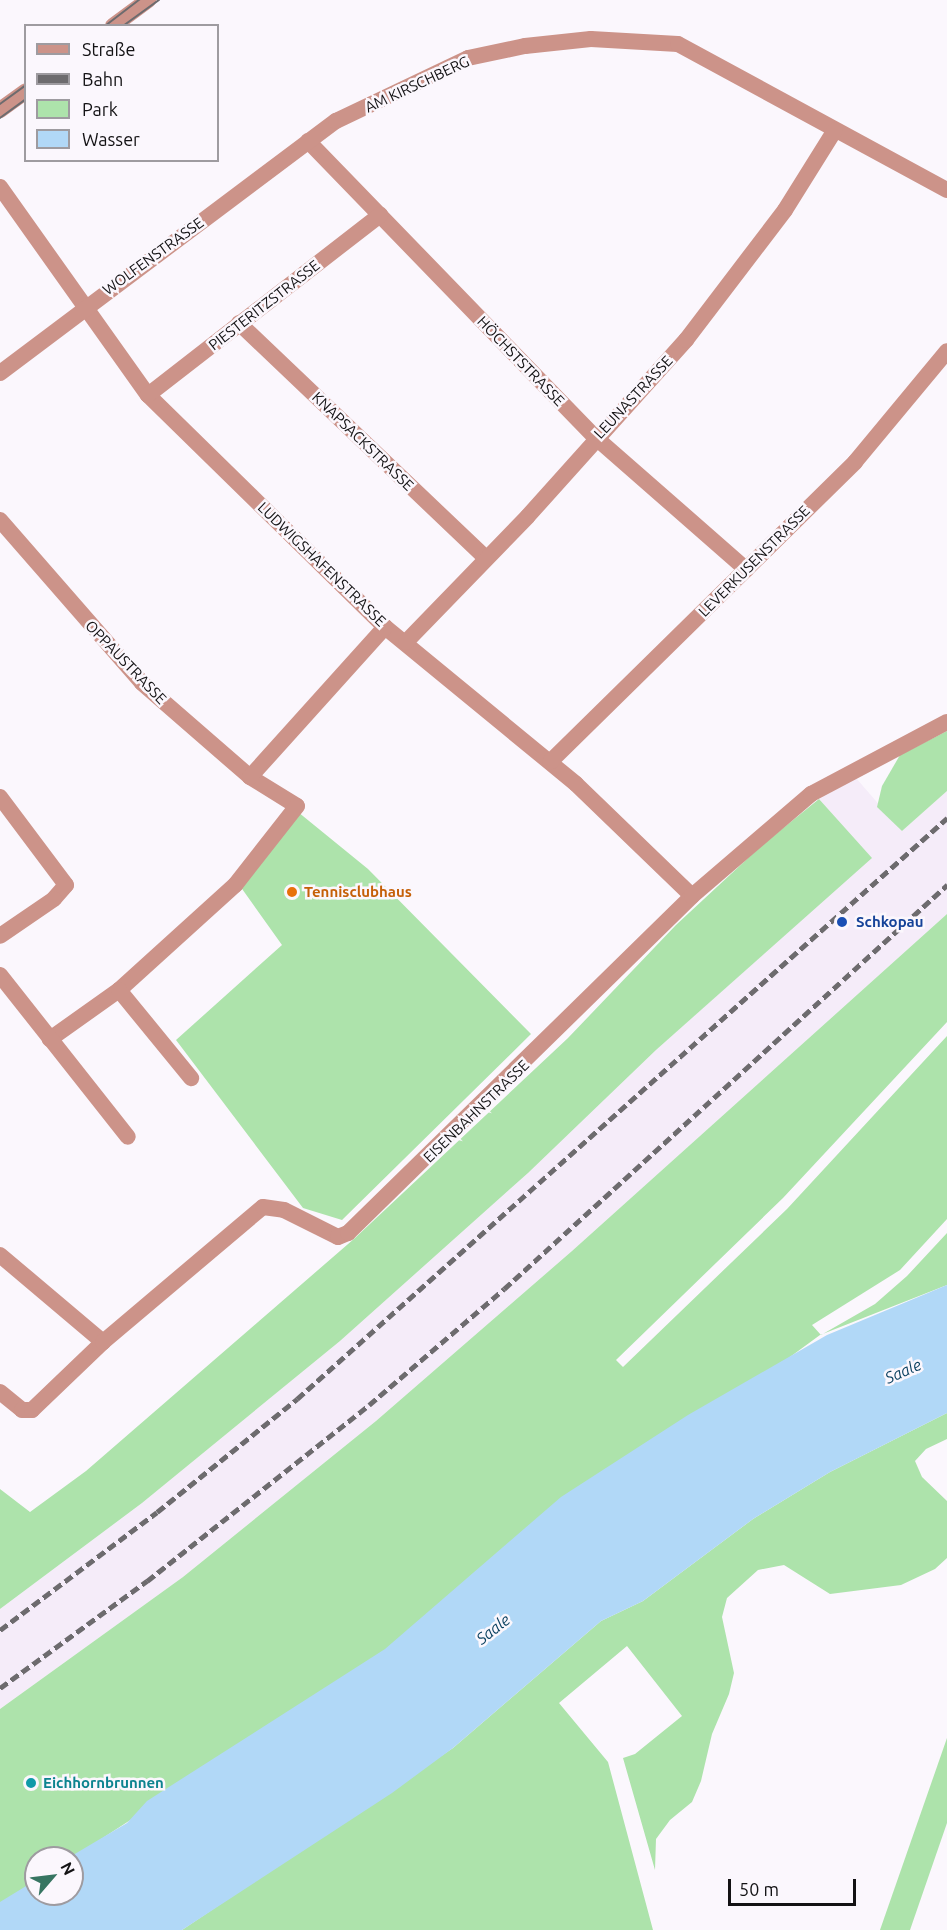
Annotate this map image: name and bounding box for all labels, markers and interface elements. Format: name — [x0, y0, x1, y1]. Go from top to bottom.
legend — [24, 24, 219, 162]
text: Straße — [82, 39, 135, 59]
street label: AM KIRSCHBERG — [362, 52, 472, 116]
text: Bahn — [82, 69, 123, 89]
text: Park — [82, 99, 118, 119]
text: Wasser — [82, 129, 140, 149]
street label: WOLFENSTRASSE — [99, 213, 207, 299]
street label: PIESTERITZSTRASSE — [205, 256, 323, 354]
street label: HÖCHSTSTRASSE — [474, 312, 568, 410]
street label: LEUNASTRASSE — [590, 352, 676, 442]
street label: KNAPSACKSTRASSE — [308, 388, 418, 494]
street label: LUDWIGSHAFENSTRASSE — [254, 498, 390, 630]
street label: LEVERKUSENSTRASSE — [695, 502, 813, 620]
street label: OPPAUSTRASSE — [82, 617, 170, 707]
place label: Tennisclubhaus — [304, 883, 412, 901]
marker: Tennisclubhaus — [285, 885, 299, 899]
marker: Schkopau — [833, 913, 851, 931]
place label: Schkopau — [856, 913, 924, 931]
street label: EISENBAHNSTRASSE — [419, 1056, 533, 1166]
water label: Saale — [882, 1355, 924, 1387]
water label: Saale — [472, 1610, 514, 1648]
place label: Eichhornbrunnen — [43, 1774, 164, 1792]
marker: Eichhornbrunnen — [24, 1776, 38, 1790]
north arrow — [24, 1846, 84, 1906]
text: N — [57, 1859, 79, 1878]
scale bar — [731, 1867, 858, 1905]
text: 50 m — [739, 1879, 779, 1899]

